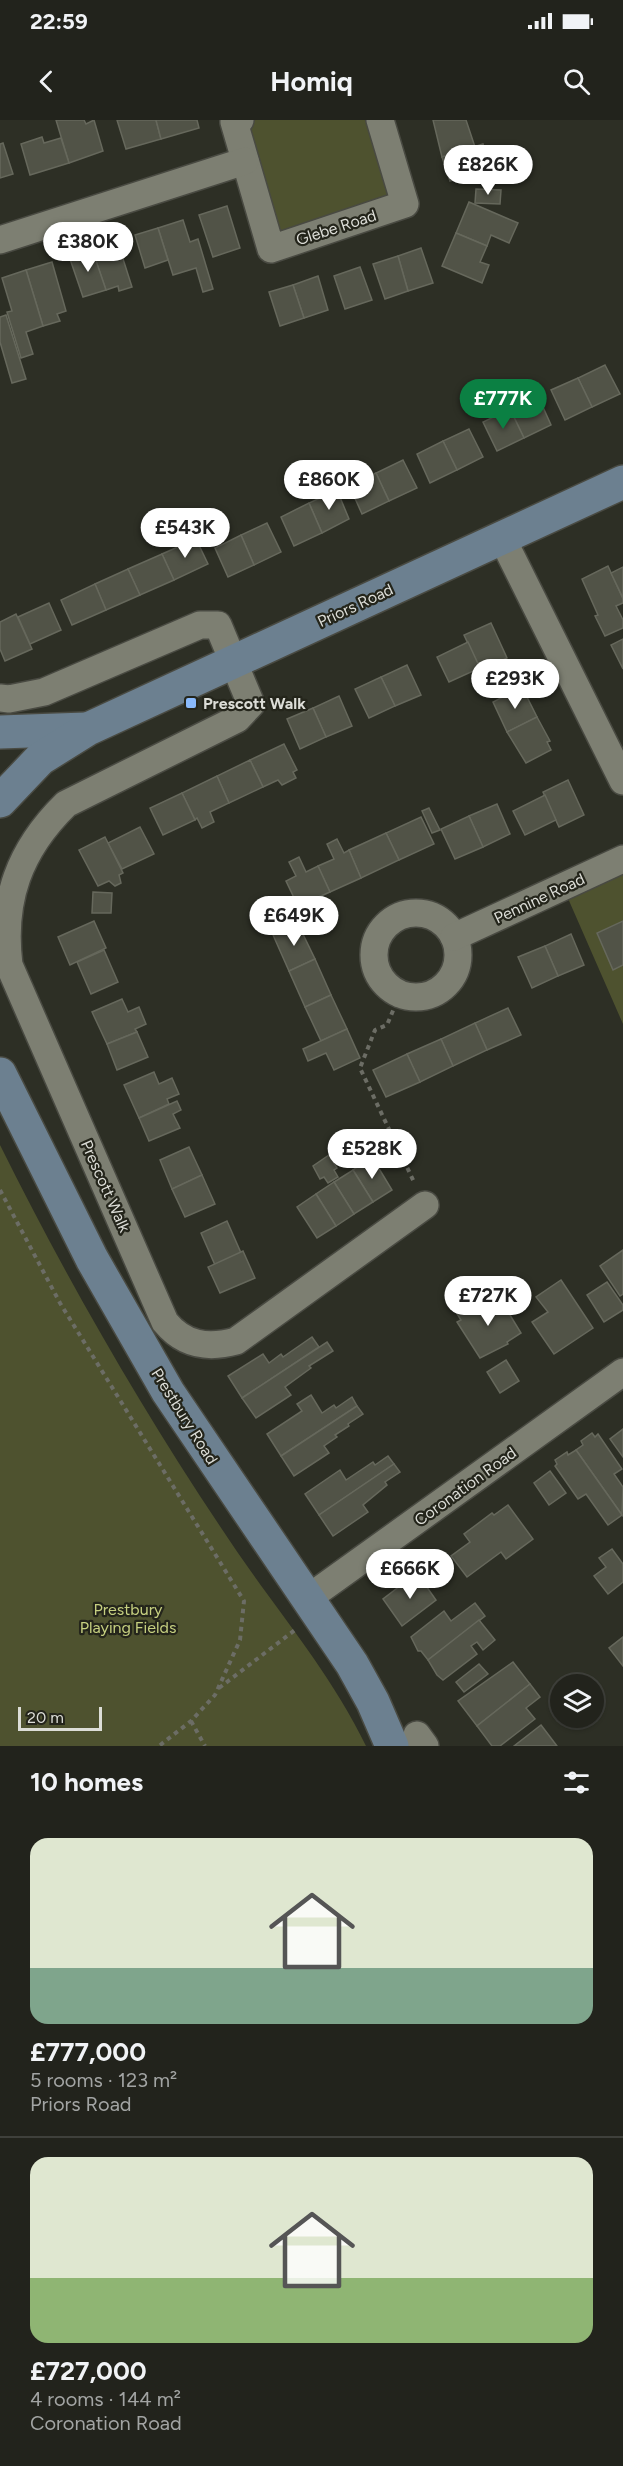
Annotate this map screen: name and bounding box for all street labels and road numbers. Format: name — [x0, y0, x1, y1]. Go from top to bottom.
street label: Glebe Road — [294, 206, 379, 249]
street label: Priors Road — [314, 580, 396, 631]
street label: Pennine Road — [491, 869, 588, 928]
street label: Prescott Walk — [77, 1137, 134, 1235]
street label: Prestbury Road — [147, 1365, 222, 1468]
street label: Coronation Road — [411, 1443, 520, 1530]

